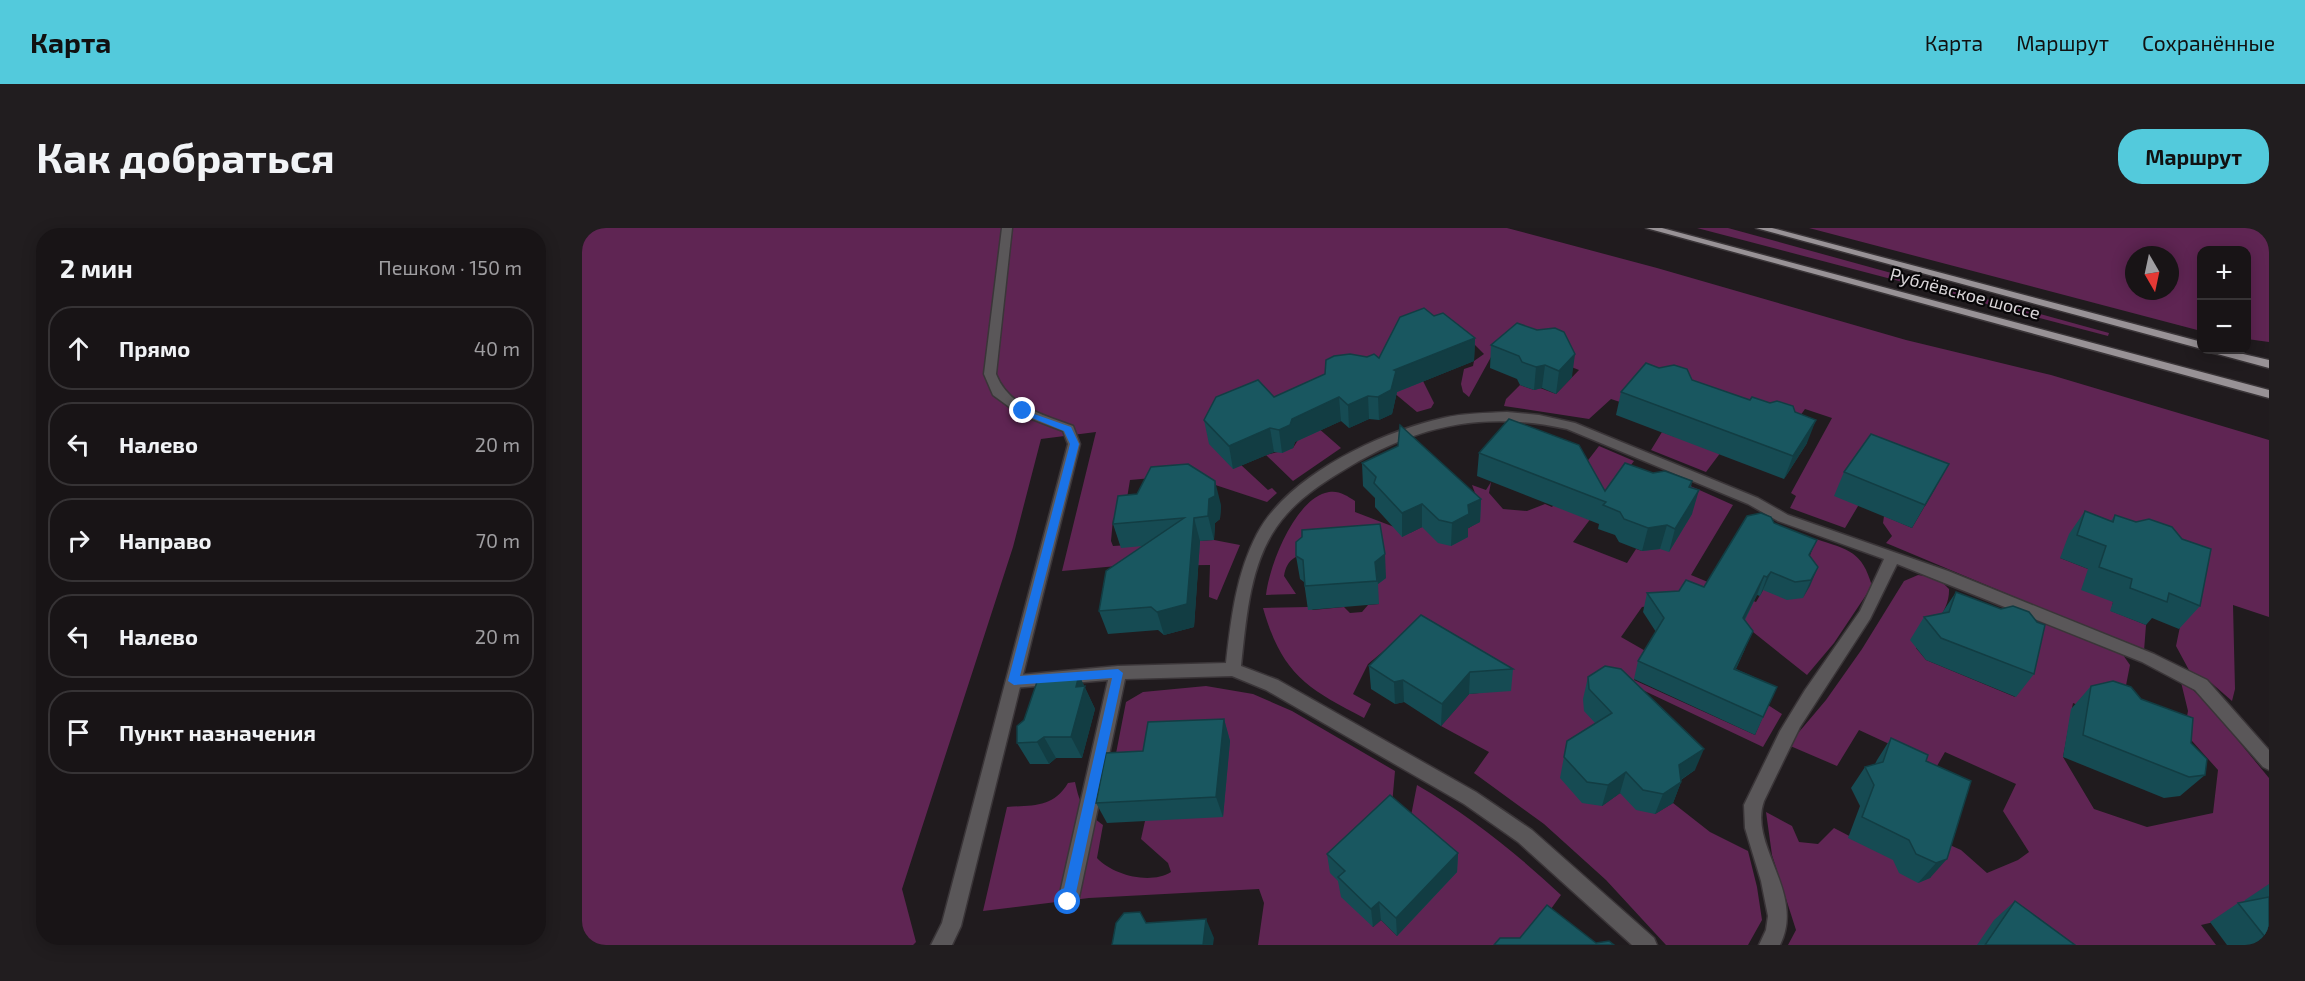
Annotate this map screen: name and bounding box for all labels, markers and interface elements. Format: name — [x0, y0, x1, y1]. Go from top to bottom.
text: Карта — [30, 25, 111, 59]
text: Карта — [1925, 30, 1983, 55]
text: Маршрут — [2016, 30, 2109, 55]
text: Сохранённые — [2142, 30, 2275, 55]
button: Маршрут — [2118, 129, 2269, 184]
text: Как добраться — [36, 131, 335, 181]
north arrow — [2125, 246, 2179, 300]
map controls — [2197, 246, 2251, 354]
button: + — [2197, 246, 2251, 300]
text: 2 мин — [60, 252, 133, 283]
text: Пешком · 150 m — [378, 255, 522, 279]
street label: Рублёвское шоссе — [1888, 262, 2043, 324]
button: − — [2197, 300, 2251, 354]
icon: ahead — [62, 332, 95, 365]
text: Прямо — [119, 335, 190, 361]
text: 40 m — [474, 336, 520, 360]
route end — [1009, 397, 1035, 423]
icon: left — [62, 428, 95, 461]
text: Налево — [119, 431, 198, 457]
text: 20 m — [475, 432, 520, 456]
icon: right — [62, 524, 95, 557]
text: Направо — [119, 527, 212, 553]
text: 70 m — [476, 528, 520, 552]
icon: left — [62, 620, 95, 653]
text: Налево — [119, 623, 198, 649]
text: 20 m — [475, 624, 520, 648]
icon: arrive — [62, 716, 95, 749]
text: Пункт назначения — [119, 719, 316, 745]
route start — [1054, 888, 1080, 914]

